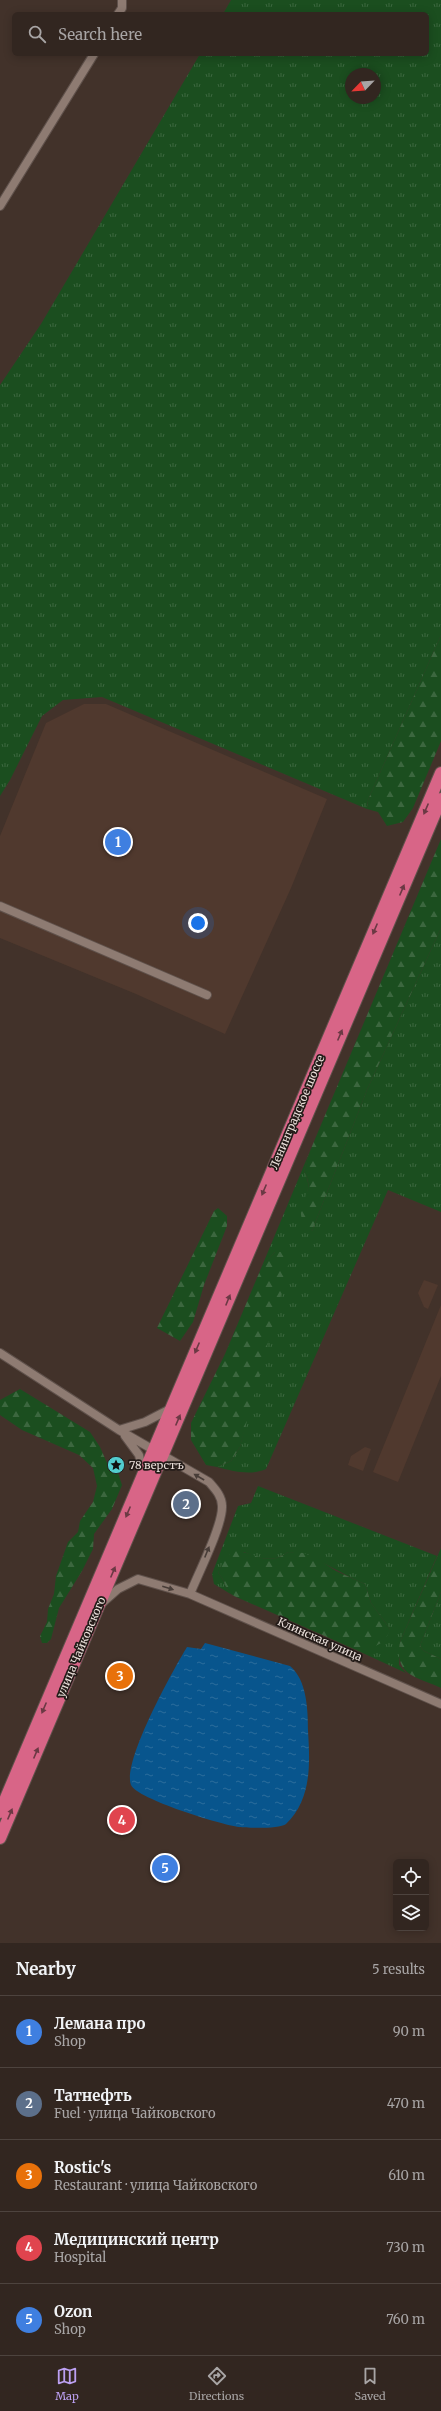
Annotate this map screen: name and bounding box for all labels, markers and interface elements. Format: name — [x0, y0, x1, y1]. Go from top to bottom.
search box — [12, 12, 429, 56]
icon: search — [26, 23, 48, 45]
text: Search here — [58, 25, 142, 44]
north arrow — [345, 68, 381, 104]
one-way arrow — [422, 804, 428, 816]
pin: 1 — [105, 827, 131, 857]
one-way arrow — [399, 884, 406, 896]
your location — [188, 913, 208, 933]
one-way arrow — [372, 923, 378, 935]
one-way arrow — [338, 1029, 344, 1041]
street label: Ленинградское шоссе — [267, 1053, 327, 1171]
one-way arrow — [260, 1185, 266, 1197]
one-way arrow — [225, 1294, 231, 1305]
one-way arrow — [194, 1342, 200, 1354]
one-way arrow — [175, 1414, 182, 1426]
place icon: 78 верстъ — [106, 1455, 126, 1475]
place label: 78 верстъ — [129, 1458, 184, 1472]
one-way arrow — [193, 1473, 205, 1480]
pin: 2 — [173, 1489, 199, 1519]
one-way arrow — [125, 1506, 131, 1518]
one-way arrow — [204, 1546, 210, 1557]
one-way arrow — [111, 1565, 117, 1577]
one-way arrow — [162, 1585, 174, 1591]
street label: улица Чайковского — [54, 1594, 109, 1699]
street label: Клинская улица — [276, 1614, 365, 1664]
pin: 3 — [107, 1661, 133, 1691]
one-way arrow — [41, 1703, 47, 1714]
one-way arrow — [33, 1747, 39, 1759]
pin: 4 — [109, 1805, 135, 1835]
one-way arrow — [8, 1807, 14, 1819]
pin: 5 — [152, 1853, 178, 1883]
map controls — [393, 1859, 429, 1931]
button: locate — [393, 1859, 429, 1895]
button: layers — [393, 1895, 429, 1931]
text: Nearby — [16, 1958, 76, 1980]
text: 5 results — [372, 1961, 425, 1978]
text: Лемана про — [54, 2014, 145, 2033]
text: 1 — [26, 2023, 32, 2040]
text: 90 m — [393, 2023, 425, 2040]
text: Shop — [54, 2033, 86, 2050]
text: Татнефть — [54, 2086, 132, 2105]
text: 2 — [25, 2095, 33, 2112]
text: 470 m — [387, 2095, 425, 2112]
text: Fuel · улица Чайковского — [54, 2105, 216, 2122]
text: Rostic's — [54, 2158, 111, 2177]
text: 3 — [25, 2167, 33, 2184]
text: 610 m — [388, 2167, 425, 2184]
text: Restaurant · улица Чайковского — [54, 2177, 257, 2194]
text: Медицинский центр — [54, 2230, 219, 2249]
text: 4 — [25, 2239, 33, 2256]
text: 730 m — [386, 2239, 425, 2256]
text: Hospital — [54, 2249, 106, 2266]
text: Ozon — [54, 2302, 92, 2321]
text: 5 — [25, 2311, 33, 2328]
text: 760 m — [386, 2311, 425, 2328]
text: Shop — [54, 2321, 86, 2338]
tab: Map — [55, 2365, 79, 2403]
tab: Directions — [189, 2365, 244, 2403]
tab: Saved — [355, 2365, 386, 2403]

